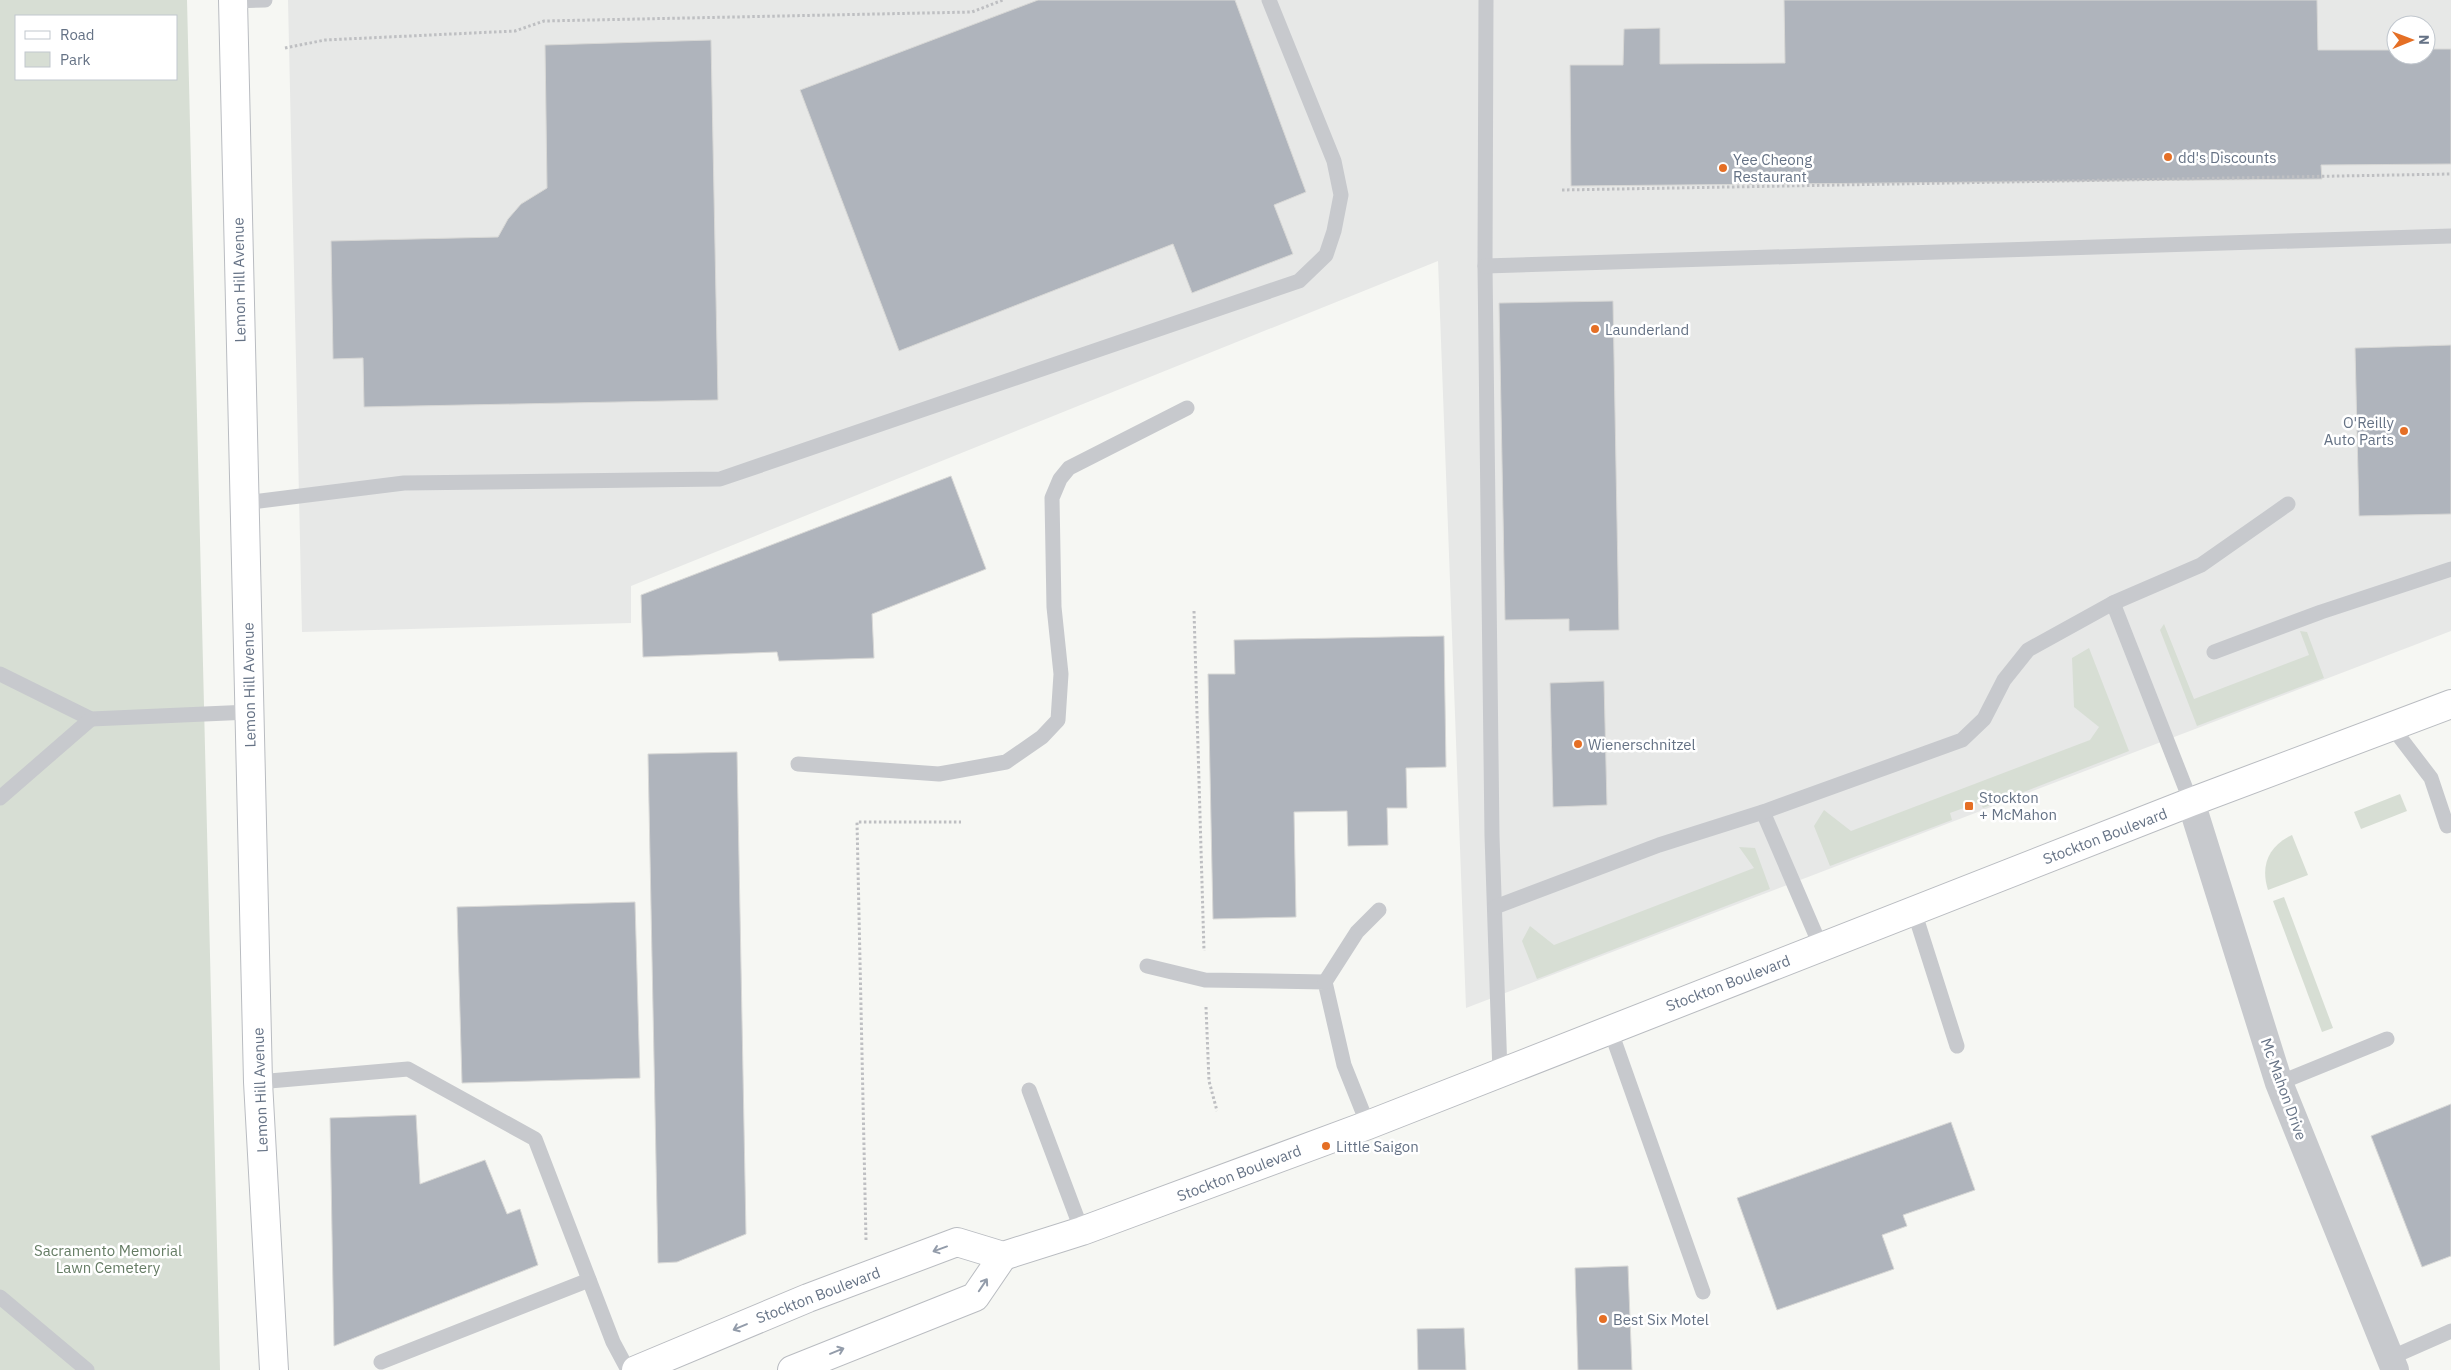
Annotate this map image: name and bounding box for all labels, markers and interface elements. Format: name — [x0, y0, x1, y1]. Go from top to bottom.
legend — [15, 15, 178, 80]
north arrow — [2386, 15, 2436, 65]
text: Road — [60, 25, 95, 44]
text: N — [2415, 35, 2433, 45]
text: Park — [60, 50, 90, 69]
place label: dd's Discounts — [2178, 148, 2276, 167]
place label: Yee Cheong Restaurant — [1733, 150, 1812, 186]
marker: dd's Discounts — [2162, 151, 2174, 163]
marker: Yee Cheong Restaurant — [1717, 162, 1729, 174]
street label: Lemon Hill Avenue — [228, 217, 250, 343]
place label: Launderland — [1605, 320, 1689, 339]
marker: Launderland — [1589, 323, 1601, 335]
place label: O'Reilly Auto Parts — [2324, 413, 2395, 449]
marker: O'Reilly Auto Parts — [2398, 425, 2410, 437]
street label: Lemon Hill Avenue — [238, 622, 260, 748]
place label: Wienerschnitzel — [1588, 735, 1696, 754]
marker: Wienerschnitzel — [1572, 738, 1584, 750]
place label: Stockton + McMahon — [1979, 788, 2057, 824]
marker: Stockton + McMahon — [1963, 800, 1975, 812]
street label: Stockton Boulevard — [2040, 804, 2170, 868]
street label: Stockton Boulevard — [1663, 951, 1793, 1015]
street label: Lemon Hill Avenue — [248, 1027, 272, 1153]
street label: Mc Mahon Drive — [2257, 1035, 2311, 1143]
place label: Little Saigon — [1336, 1137, 1419, 1156]
marker: Little Saigon — [1320, 1140, 1332, 1152]
street label: Stockton Boulevard — [1174, 1141, 1304, 1205]
park label: Sacramento Memorial Lawn Cemetery — [34, 1241, 182, 1277]
one-way arrow — [933, 1245, 948, 1254]
street label: Stockton Boulevard — [753, 1263, 883, 1327]
one-way arrow — [978, 1279, 988, 1293]
place label: Best Six Motel — [1613, 1310, 1709, 1329]
marker: Best Six Motel — [1597, 1313, 1609, 1325]
one-way arrow — [732, 1323, 747, 1332]
one-way arrow — [829, 1346, 844, 1356]

